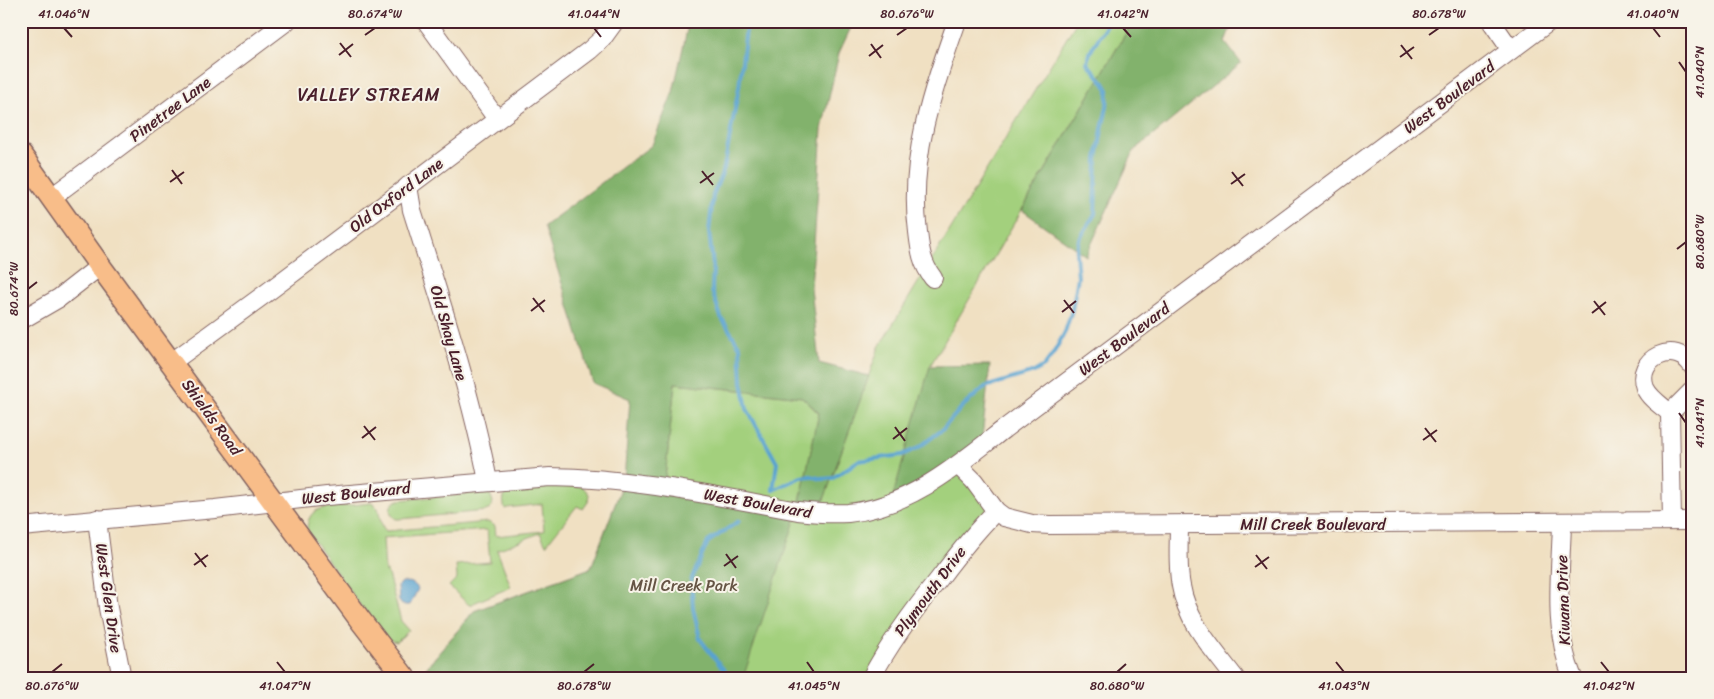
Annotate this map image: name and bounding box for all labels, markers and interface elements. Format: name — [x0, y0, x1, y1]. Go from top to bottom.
text: 41.046°N — [38, 3, 90, 25]
text: 80.674°W — [348, 3, 403, 25]
text: 41.044°N — [568, 3, 621, 25]
text: 80.676°W — [880, 3, 934, 25]
text: 41.042°N — [1097, 3, 1150, 25]
text: 80.678°W — [1412, 3, 1467, 25]
text: 41.040°N — [1627, 3, 1680, 25]
text: 41.040°N — [1689, 45, 1711, 98]
street label: West Boulevard — [1397, 52, 1503, 141]
street label: Pinetree Lane — [123, 68, 217, 150]
district label: VALLEY STREAM — [298, 79, 440, 111]
street label: Old Oxford Lane — [342, 149, 450, 240]
text: 80.680°W — [1689, 214, 1711, 269]
text: 80.674°W — [3, 261, 25, 316]
street label: Old Shay Lane — [422, 282, 477, 384]
street label: West Boulevard — [1072, 294, 1178, 383]
street label: Shields Road — [174, 372, 251, 463]
text: 41.041°N — [1689, 397, 1711, 448]
street label: West Boulevard — [300, 473, 413, 513]
street label: West Boulevard — [702, 479, 816, 527]
street label: Mill Creek Boulevard — [1240, 510, 1387, 539]
street label: Plymouth Drive — [886, 539, 974, 643]
street label: West Glen Drive — [87, 541, 131, 655]
street label: Kiwana Drive — [1547, 554, 1579, 646]
park label: Mill Creek Park — [630, 571, 738, 600]
text: 80.676°W — [25, 675, 79, 697]
text: 41.047°N — [259, 675, 312, 697]
text: 80.678°W — [557, 675, 612, 697]
text: 41.045°N — [788, 675, 841, 697]
text: 80.680°W — [1090, 675, 1145, 697]
text: 41.043°N — [1318, 675, 1370, 697]
text: 41.042°N — [1583, 675, 1636, 697]

